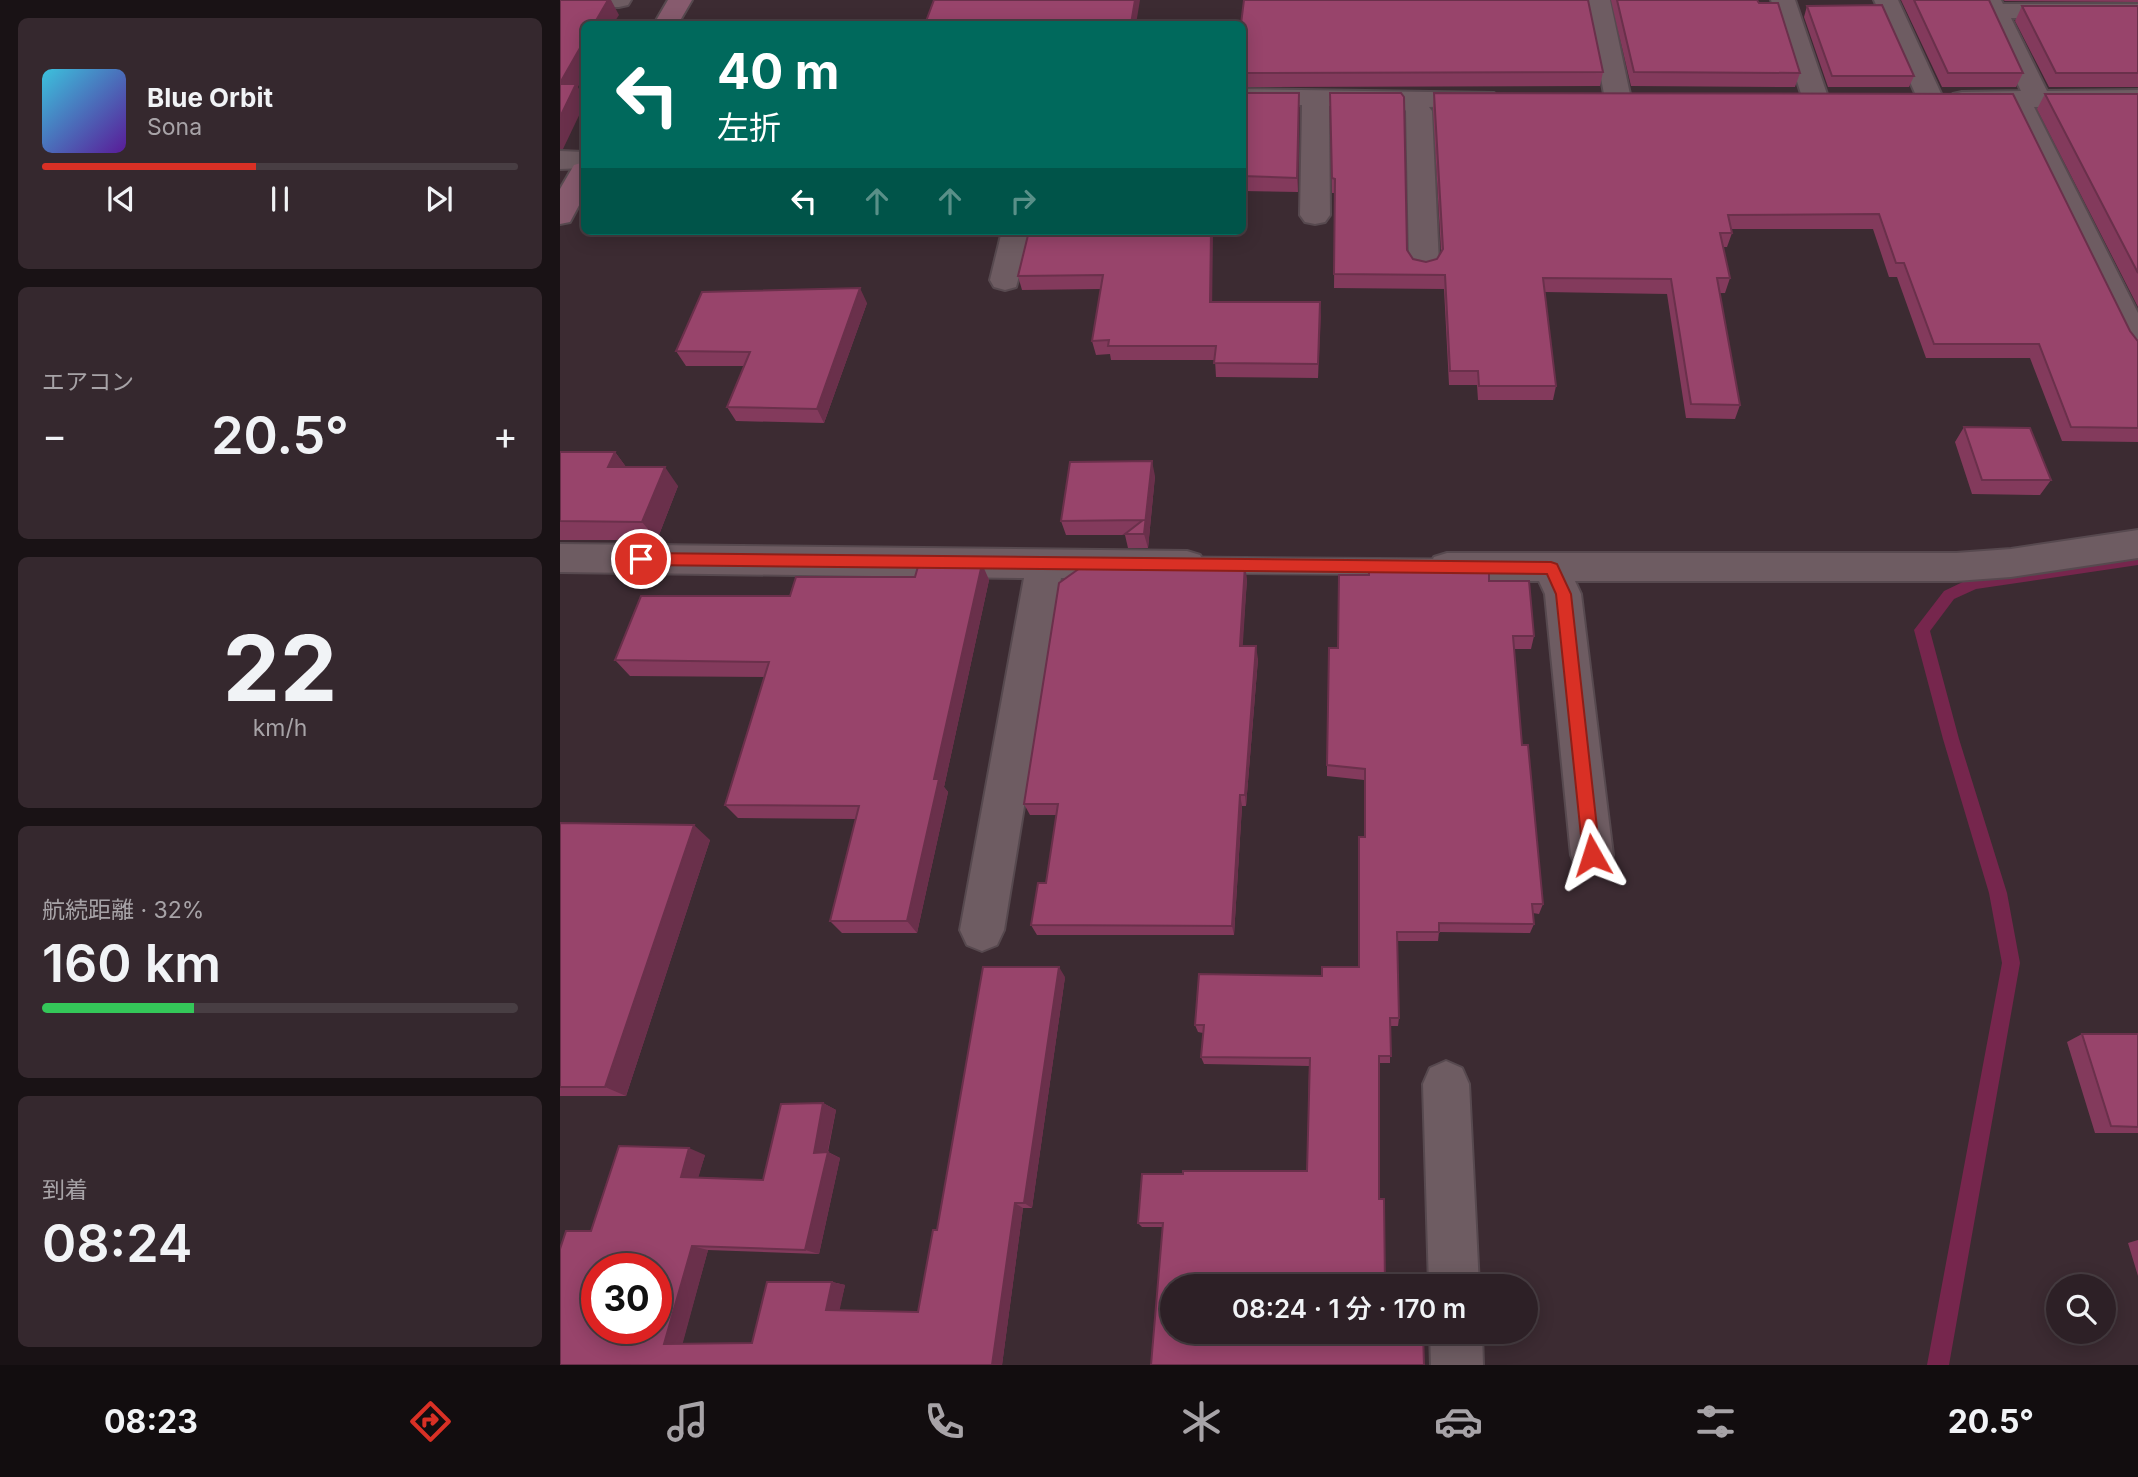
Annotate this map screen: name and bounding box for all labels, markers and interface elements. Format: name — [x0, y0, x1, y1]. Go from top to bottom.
text: 40 m — [717, 42, 840, 101]
icon: left — [602, 49, 693, 140]
text: Blue Orbit — [147, 82, 273, 113]
text: 左折 — [717, 108, 781, 147]
text: Sona — [147, 113, 202, 141]
icon: previous — [102, 180, 140, 218]
icon: pause — [261, 180, 299, 218]
icon: next — [420, 180, 458, 218]
icon: left — [785, 182, 823, 220]
icon: ahead — [858, 182, 896, 220]
icon: ahead — [931, 182, 969, 220]
icon: right — [1004, 182, 1042, 220]
text: エアコン — [42, 368, 134, 396]
text: 20.5° — [211, 404, 349, 467]
text: − — [42, 412, 67, 458]
text: + — [493, 412, 518, 458]
pin — [611, 529, 671, 589]
icon: arrive — [622, 540, 660, 578]
text: 22 — [223, 613, 337, 723]
text: km/h — [253, 714, 307, 742]
position arrow — [1555, 818, 1629, 892]
text: 航続距離 · 32% — [42, 896, 204, 924]
text: 160 km — [42, 932, 221, 995]
text: 到着 — [42, 1176, 88, 1204]
text: 08:24 — [42, 1212, 192, 1275]
speed limit sign: 30 — [581, 1253, 672, 1344]
map controls — [2046, 1274, 2116, 1344]
button: search — [2046, 1274, 2116, 1344]
text: 08:24 · 1 分 · 170 m — [1232, 1293, 1466, 1324]
icon: directions — [406, 1397, 455, 1446]
icon: music — [663, 1397, 712, 1446]
icon: phone — [920, 1397, 969, 1446]
icon: climate — [1177, 1397, 1226, 1446]
icon: car — [1434, 1397, 1483, 1446]
icon: filters — [1691, 1397, 1740, 1446]
text: 08:23 — [104, 1402, 198, 1441]
text: 20.5° — [1948, 1402, 2034, 1441]

